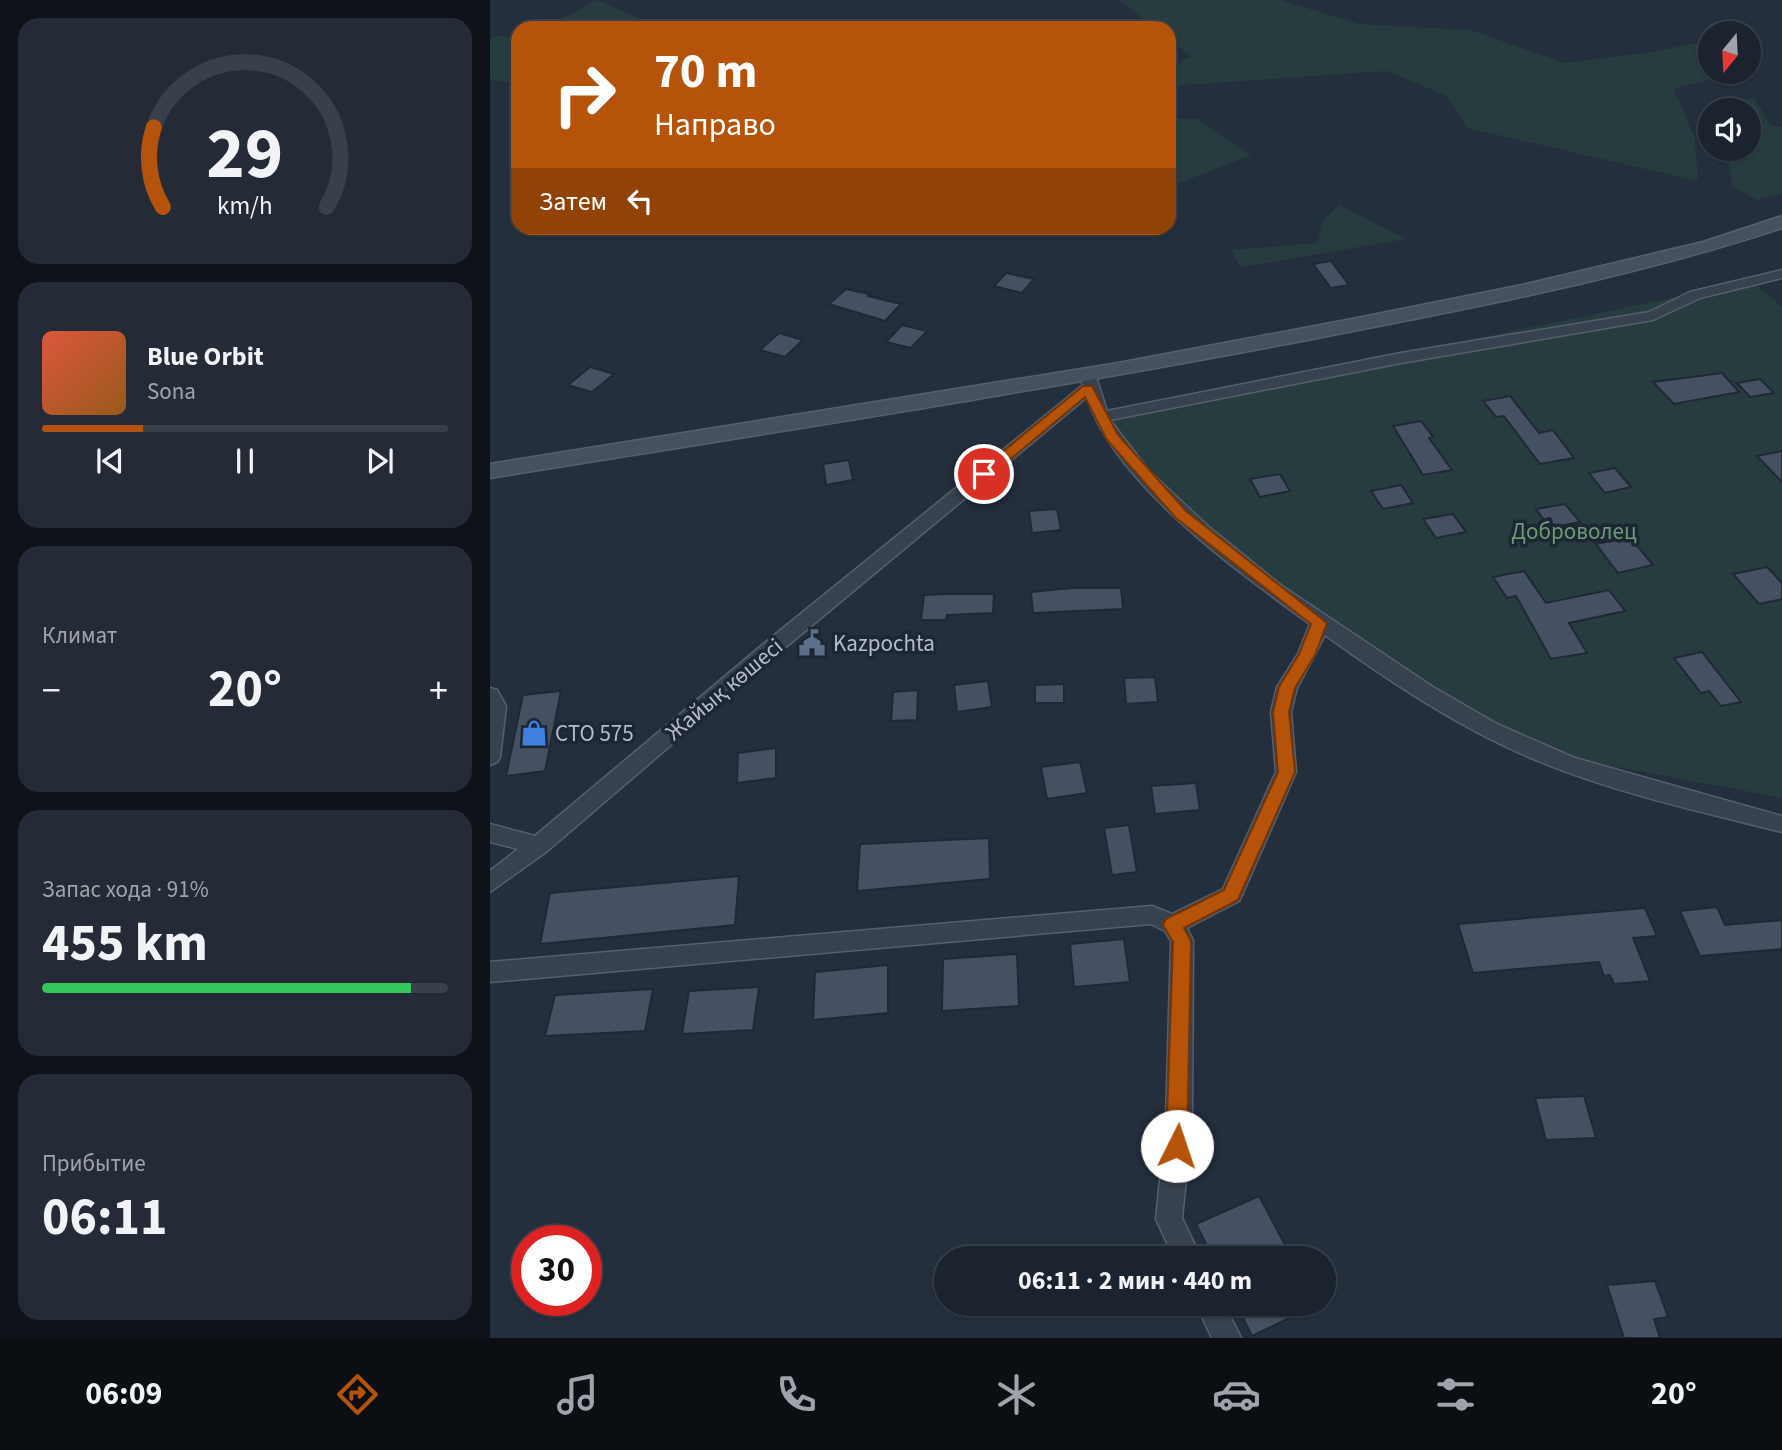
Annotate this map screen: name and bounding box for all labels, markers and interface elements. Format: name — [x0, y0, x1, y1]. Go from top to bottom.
north arrow — [1698, 21, 1760, 84]
map controls — [1698, 21, 1761, 161]
text: 70 m — [654, 37, 758, 107]
icon: right — [539, 49, 630, 140]
button: sound — [1698, 98, 1761, 161]
text: 29 — [207, 102, 283, 206]
text: Направо — [654, 102, 776, 148]
icon: left — [621, 182, 659, 220]
text: Затем — [539, 183, 607, 220]
text: km/h — [217, 188, 273, 224]
text: Blue Orbit — [147, 338, 264, 375]
text: Sona — [147, 375, 196, 408]
icon: previous — [91, 442, 129, 480]
icon: pause — [226, 442, 264, 480]
icon: next — [361, 442, 399, 480]
pin — [954, 444, 1014, 504]
icon: arrive — [965, 455, 1003, 493]
park label: Доброволец — [1511, 515, 1637, 548]
text: Климат — [42, 619, 117, 652]
place label: Kazpochta — [833, 627, 935, 660]
public building icon: Kazpochta — [797, 628, 827, 658]
street label: Жайық көшесі — [658, 630, 790, 748]
text: 20° — [208, 653, 282, 727]
text: − — [42, 664, 61, 718]
text: + — [429, 664, 448, 718]
place label: СТО 575 — [555, 717, 634, 750]
shop icon: СТО 575 — [519, 718, 549, 748]
text: Запас хода · 91% — [42, 873, 209, 906]
text: 455 km — [42, 907, 208, 981]
position arrow — [1140, 1109, 1214, 1183]
text: Прибытие — [42, 1147, 146, 1180]
text: 06:11 — [42, 1181, 167, 1255]
speed limit sign: 30 — [511, 1225, 602, 1316]
text: 06:11 · 2 мин · 440 m — [1018, 1262, 1252, 1299]
icon: directions — [333, 1370, 382, 1419]
icon: music — [553, 1370, 602, 1419]
icon: phone — [772, 1370, 821, 1419]
icon: climate — [992, 1370, 1041, 1419]
icon: car — [1212, 1370, 1261, 1419]
icon: filters — [1431, 1370, 1480, 1419]
text: 06:09 — [85, 1371, 163, 1417]
text: 20° — [1651, 1371, 1697, 1417]

